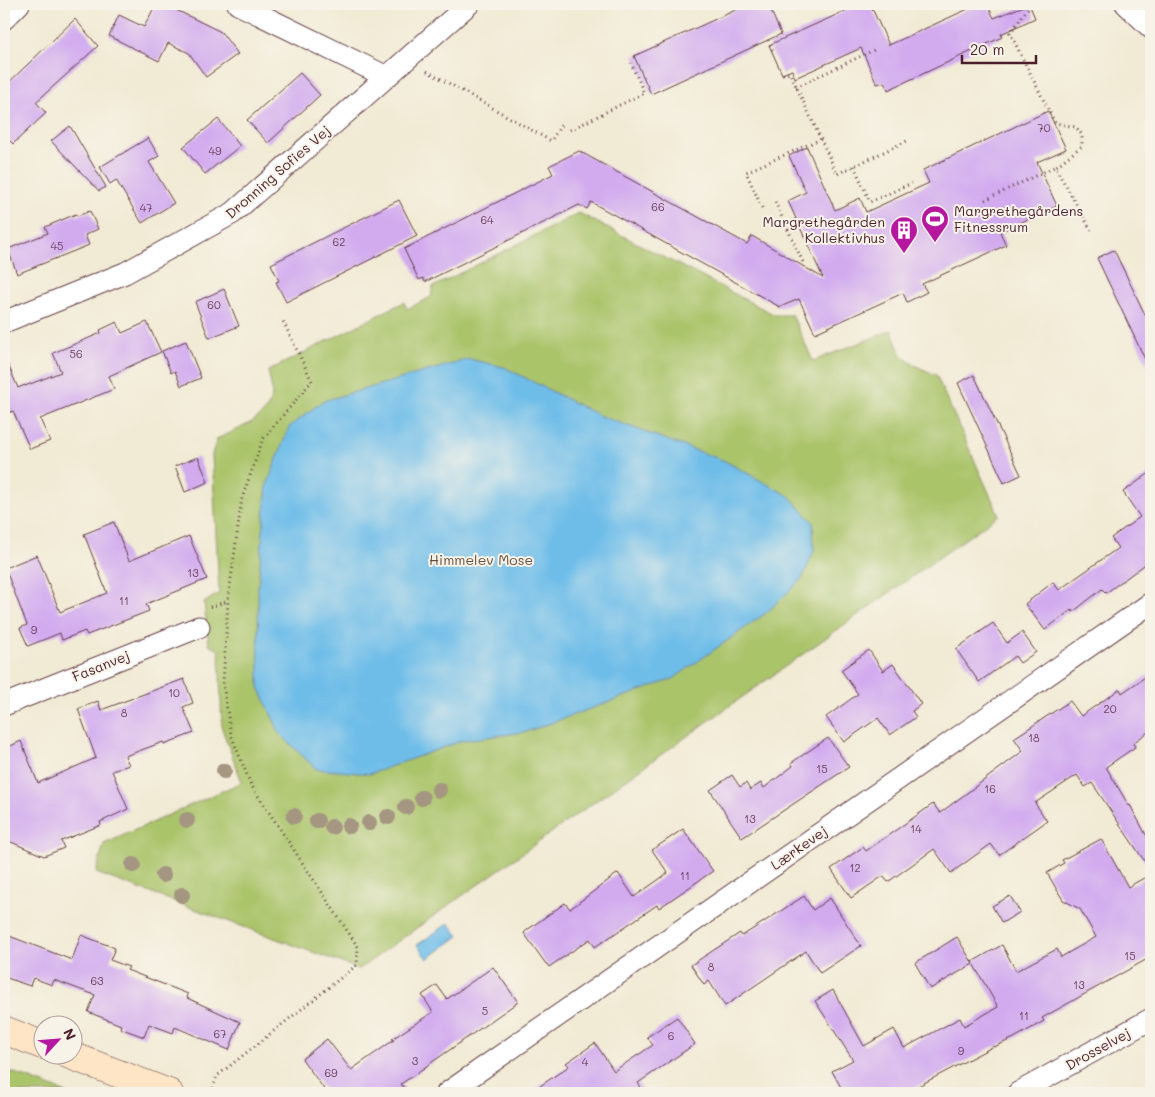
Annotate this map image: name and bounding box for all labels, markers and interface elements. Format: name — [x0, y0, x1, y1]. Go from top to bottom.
scale bar — [962, 32, 1036, 64]
text: 20 m — [970, 39, 1004, 59]
house number: 70 — [1038, 120, 1051, 135]
street label: Dronning Sofies Vej — [221, 121, 334, 223]
house number: 49 — [209, 143, 222, 158]
house number: 66 — [651, 199, 665, 214]
house number: 47 — [140, 200, 152, 215]
place label: Margrethegårdens Fitnessrum — [954, 201, 1083, 236]
sports icon: Margrethegårdens Fitnessrum — [920, 204, 950, 243]
house number: 64 — [480, 212, 494, 227]
place label: Margrethegården Kollektivhus — [762, 212, 885, 247]
building icon: Margrethegården Kollektivhus — [889, 215, 919, 254]
house number: 62 — [333, 234, 345, 249]
house number: 45 — [51, 238, 63, 253]
house number: 60 — [207, 297, 221, 312]
house number: 56 — [69, 346, 83, 361]
park label: Himmelev Mose — [429, 550, 533, 569]
house number: 13 — [187, 565, 199, 580]
house number: 11 — [119, 593, 129, 608]
house number: 9 — [31, 622, 38, 637]
street label: Fasanvej — [69, 645, 132, 686]
house number: 10 — [168, 685, 180, 700]
house number: 20 — [1104, 701, 1117, 716]
house number: 8 — [121, 705, 128, 720]
house number: 18 — [1028, 730, 1040, 745]
house number: 15 — [816, 761, 828, 776]
house number: 16 — [984, 781, 996, 796]
house number: 13 — [744, 811, 756, 826]
street label: Lærkevej — [767, 821, 831, 874]
house number: 14 — [910, 821, 922, 836]
house number: 12 — [849, 860, 861, 875]
house number: 11 — [680, 868, 690, 883]
house number: 15 — [1124, 948, 1136, 963]
house number: 8 — [708, 959, 715, 974]
house number: 63 — [90, 973, 104, 988]
house number: 13 — [1073, 977, 1085, 992]
house number: 5 — [482, 1003, 488, 1018]
house number: 11 — [1019, 1008, 1029, 1023]
north arrow — [32, 1014, 82, 1064]
street label: Drosselvej — [1062, 1023, 1134, 1074]
text: N — [59, 1025, 81, 1043]
house number: 67 — [214, 1026, 226, 1041]
house number: 6 — [668, 1028, 674, 1043]
house number: 9 — [958, 1043, 965, 1058]
house number: 3 — [412, 1053, 419, 1068]
house number: 4 — [582, 1054, 589, 1069]
house number: 69 — [324, 1065, 338, 1080]

